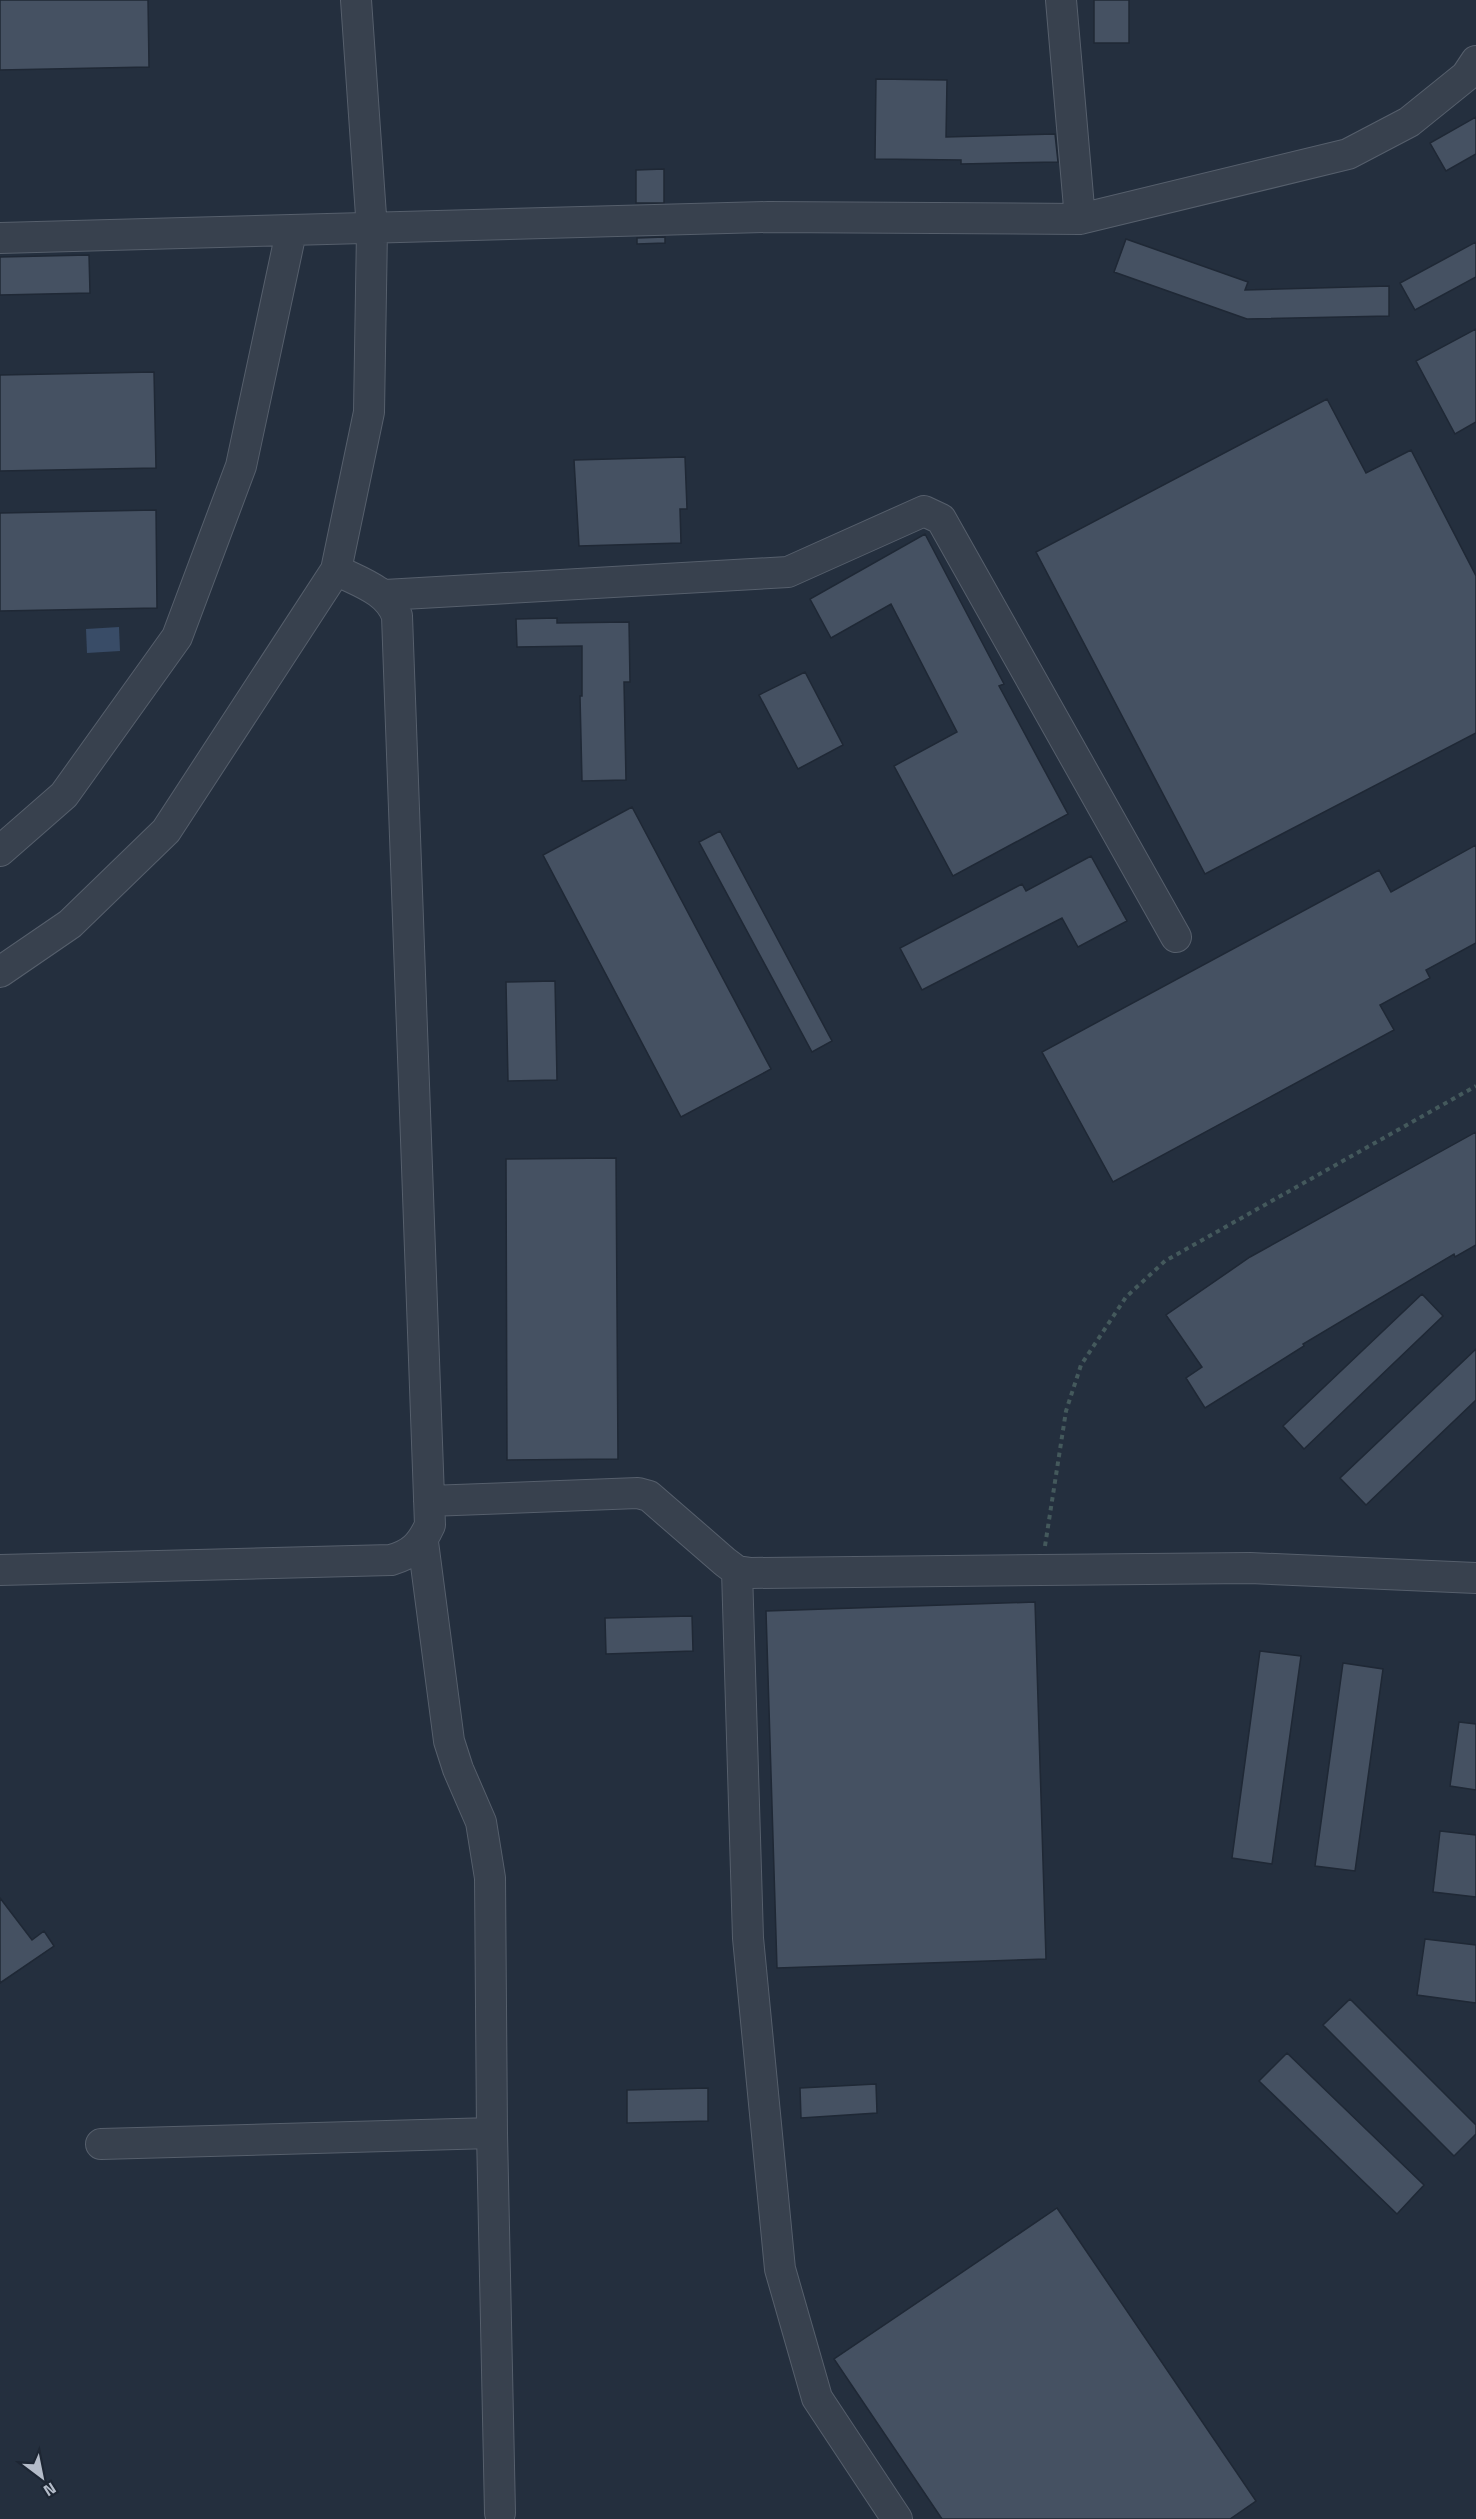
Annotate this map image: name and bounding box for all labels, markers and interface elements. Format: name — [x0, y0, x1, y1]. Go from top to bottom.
north arrow — [12, 2447, 72, 2507]
text: N — [39, 2477, 61, 2503]

